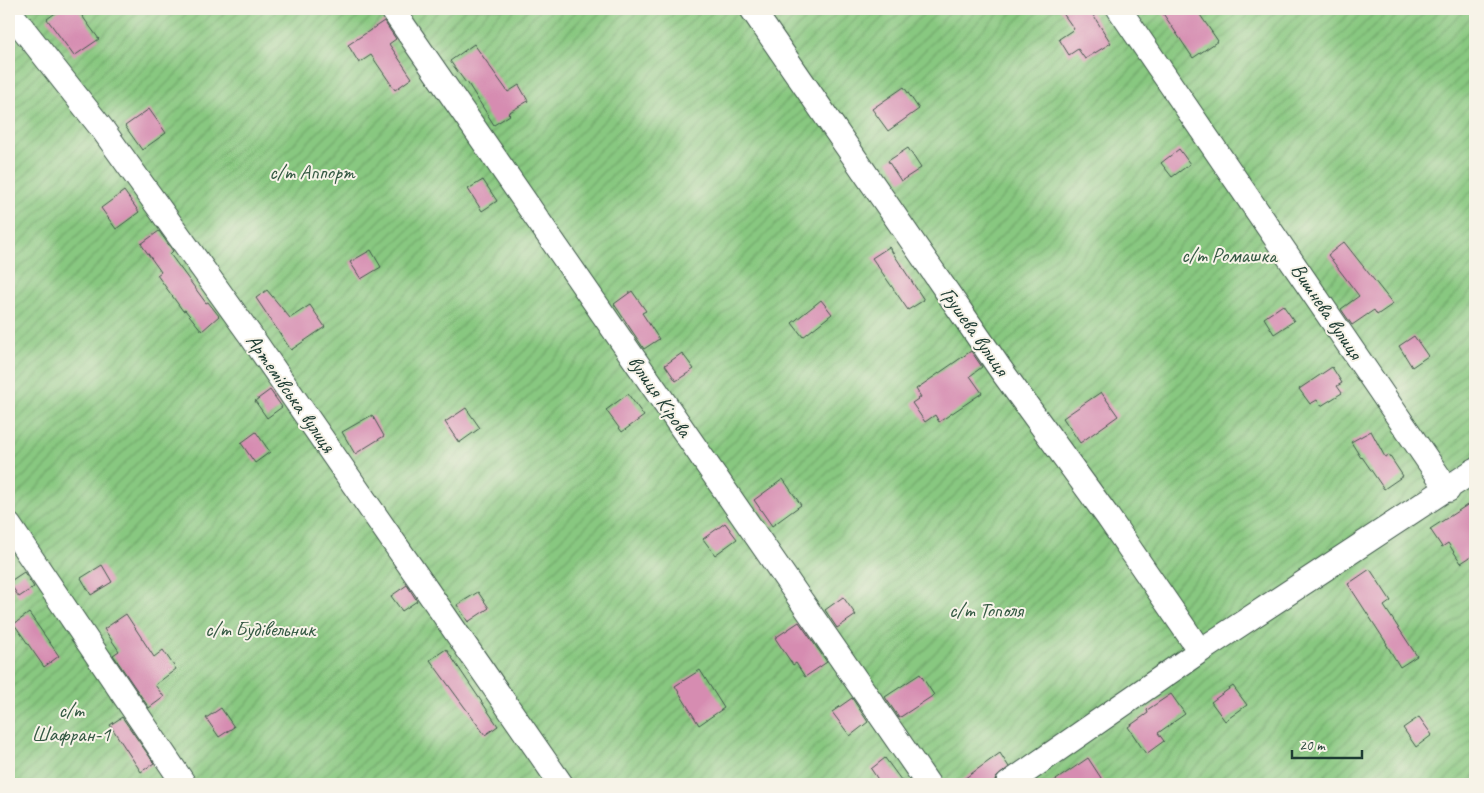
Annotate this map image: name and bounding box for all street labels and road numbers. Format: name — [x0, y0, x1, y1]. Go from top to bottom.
street label: Вишнева вулиця — [1285, 258, 1370, 366]
street label: Грушева вулиця — [935, 282, 1016, 382]
street label: Артемівська вулиця — [240, 329, 342, 459]
street label: вулиця Кірова — [622, 350, 699, 443]

